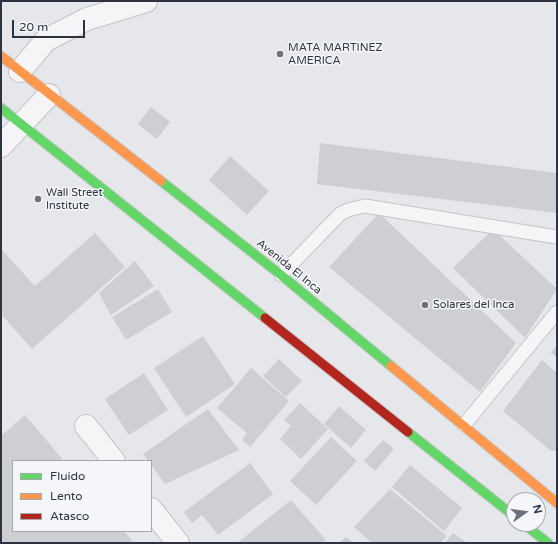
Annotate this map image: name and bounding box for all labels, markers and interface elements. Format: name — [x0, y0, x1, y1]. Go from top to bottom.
scale bar — [14, 12, 87, 38]
text: 20 m — [19, 20, 48, 34]
place label: MATA MARTINEZ AMERICA — [288, 41, 383, 67]
marker: MATA MARTINEZ AMERICA — [275, 49, 285, 59]
place label: Wall Street Institute — [46, 186, 103, 212]
marker: Wall Street Institute — [33, 194, 43, 204]
street label: Avenida El Inca — [254, 237, 324, 297]
place label: Solares del Inca — [433, 298, 514, 312]
marker: Solares del Inca — [420, 300, 430, 310]
legend — [12, 460, 152, 532]
text: Fluido — [50, 469, 85, 483]
text: Lento — [50, 489, 83, 503]
north arrow — [506, 492, 546, 532]
text: N — [530, 503, 545, 515]
text: Atasco — [50, 509, 89, 523]

